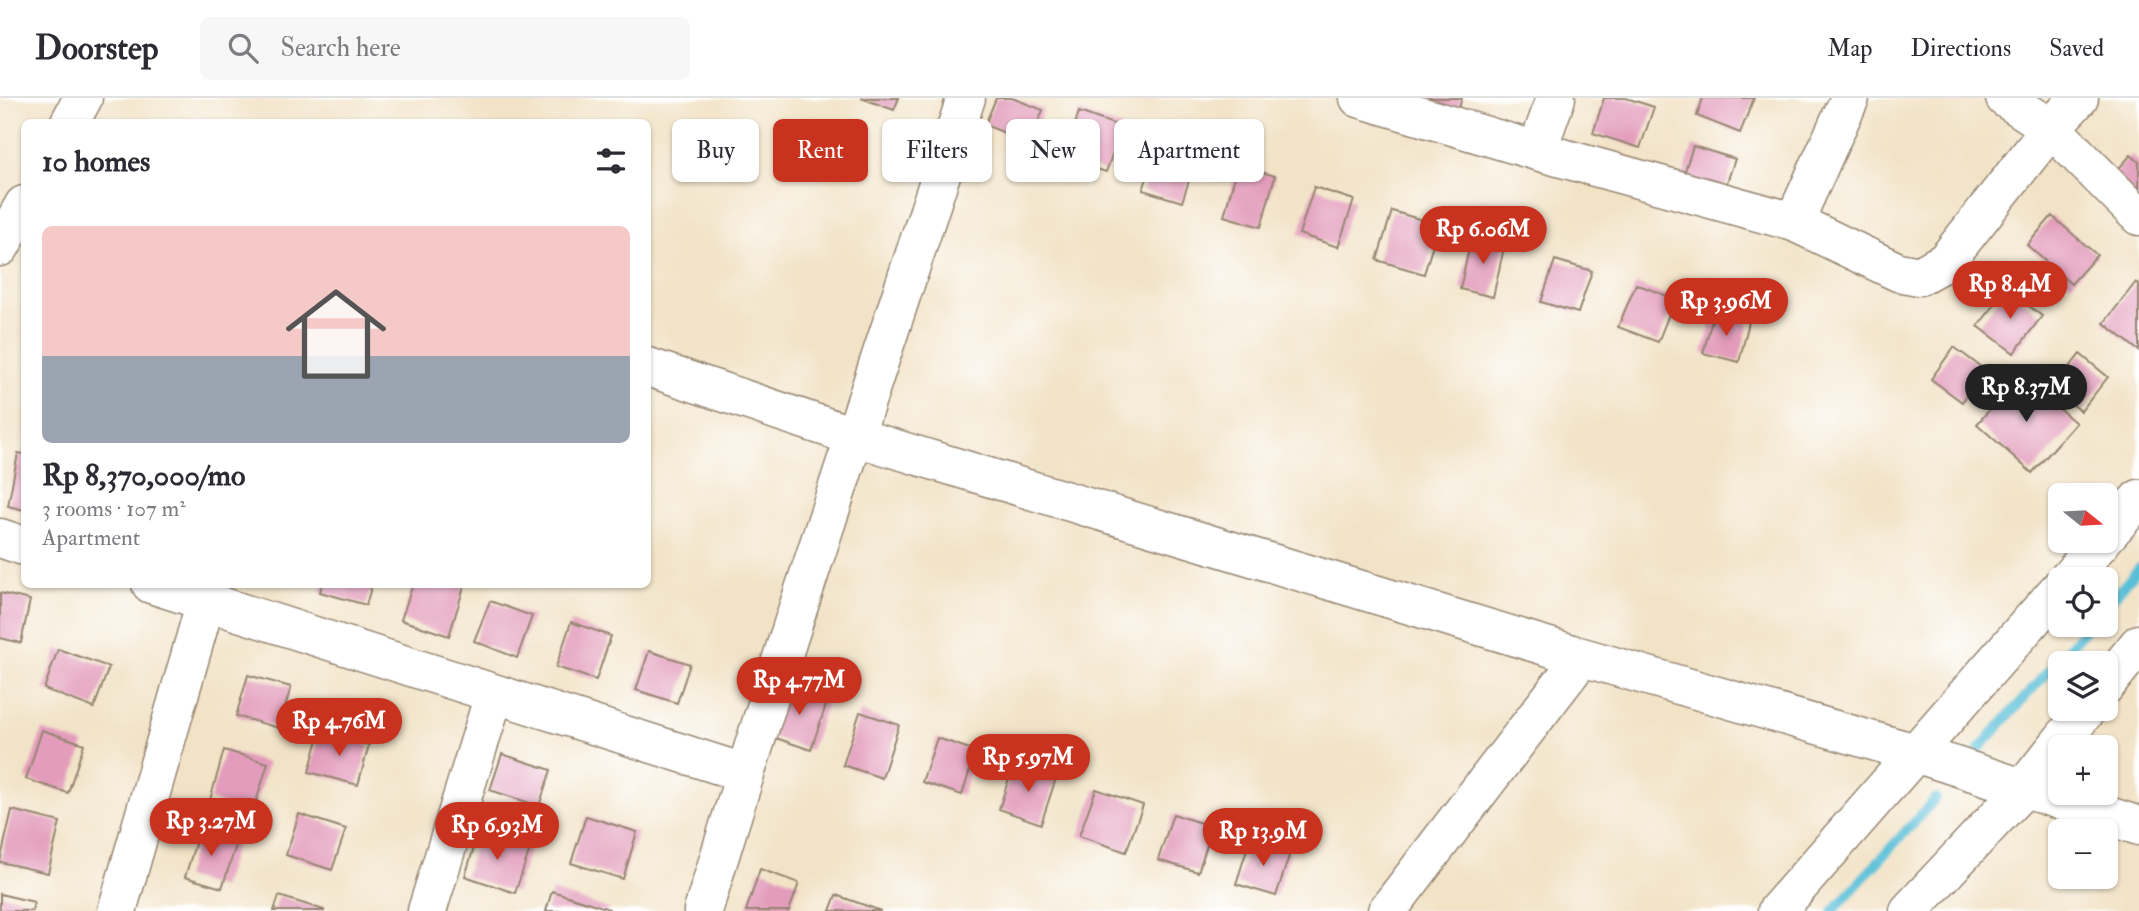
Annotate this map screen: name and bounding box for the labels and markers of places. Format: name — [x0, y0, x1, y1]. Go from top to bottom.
pin: Rp 6.06M — [1411, 206, 1555, 266]
pin: Rp 8.4M — [1945, 262, 2075, 321]
pin: Rp 3.96M — [1654, 278, 1798, 338]
pin: Rp 8.37M — [1954, 364, 2098, 424]
pin: Rp 4.77M — [727, 658, 871, 717]
pin: Rp 4.76M — [267, 698, 411, 758]
pin: Rp 5.97M — [956, 734, 1100, 794]
pin: Rp 3.27M — [139, 798, 283, 858]
pin: Rp 6.93M — [425, 802, 569, 862]
pin: Rp 13.9M — [1191, 808, 1335, 868]

